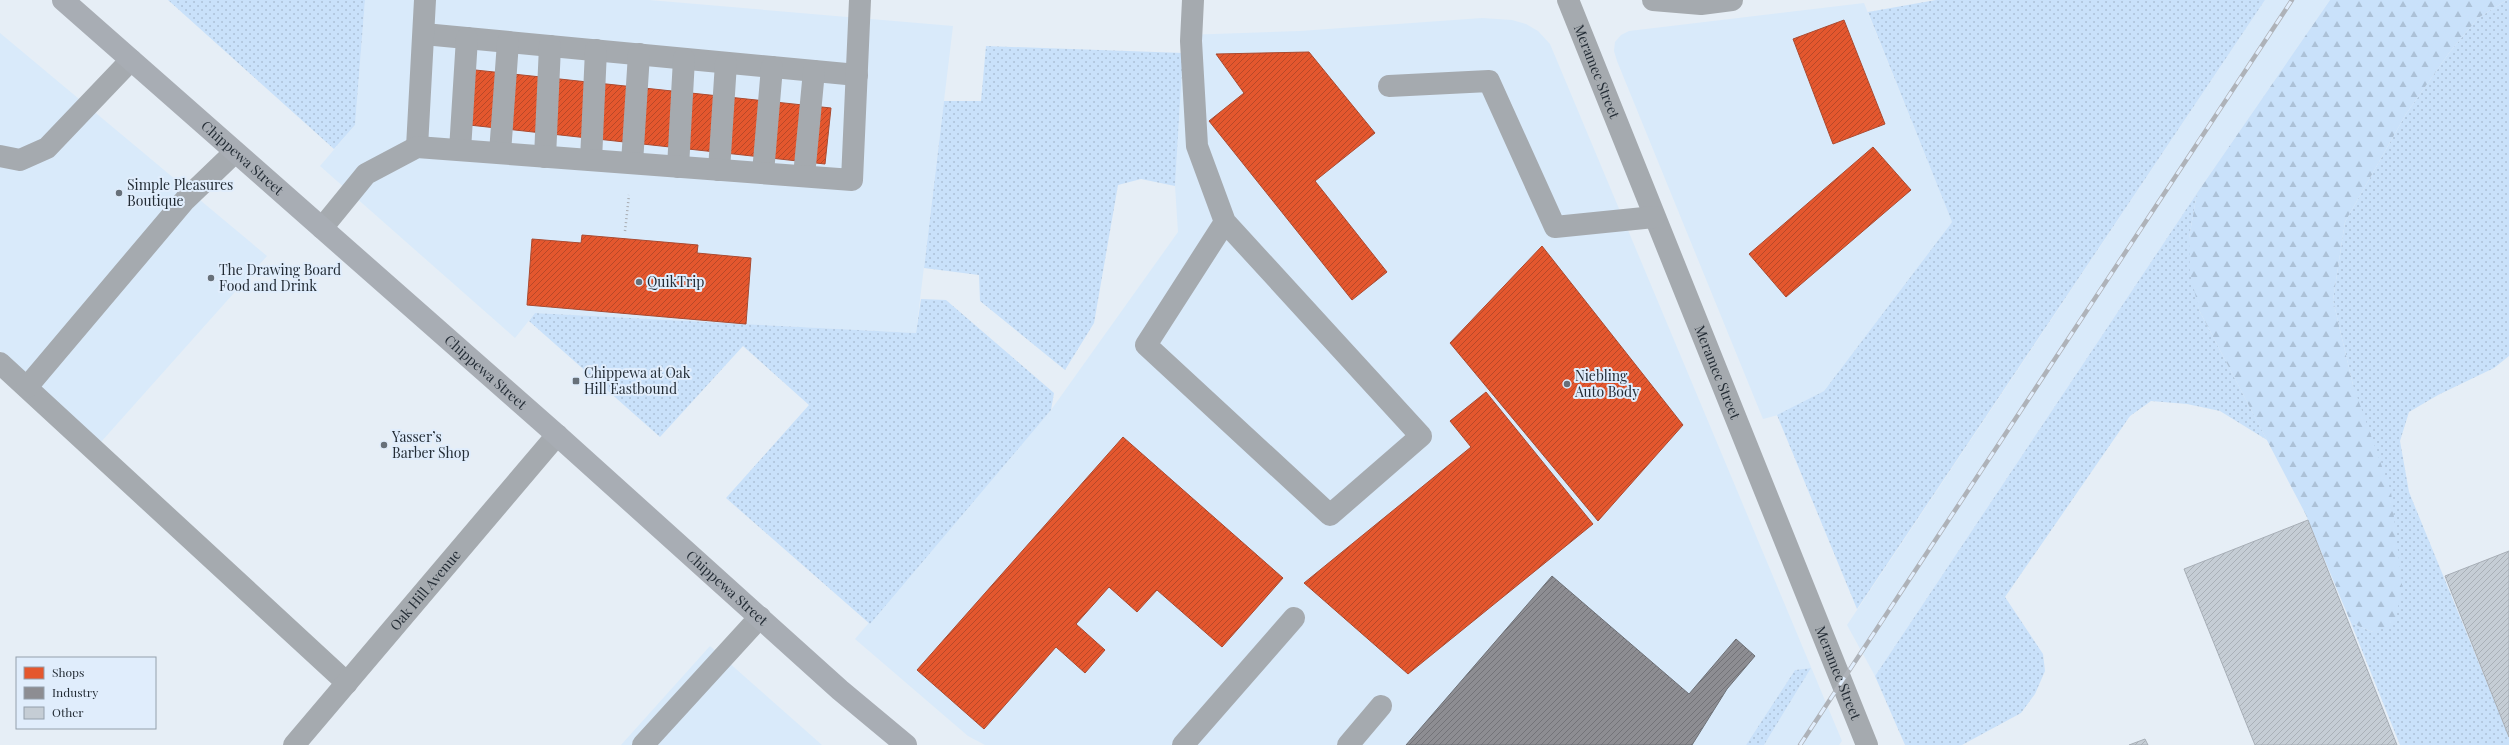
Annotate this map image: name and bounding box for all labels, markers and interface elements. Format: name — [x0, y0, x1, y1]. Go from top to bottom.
street label: Meramec Street — [1570, 21, 1625, 122]
street label: Chippewa Street — [197, 116, 289, 200]
place label: Simple Pleasures Boutique — [127, 175, 233, 210]
marker: Simple Pleasures Boutique — [114, 188, 124, 198]
place label: The Drawing Board Food and Drink — [219, 260, 341, 295]
place label: QuikTrip — [647, 272, 704, 291]
marker: The Drawing Board Food and Drink — [206, 273, 216, 283]
marker: QuikTrip — [634, 277, 644, 287]
street label: Meramec Street — [1690, 322, 1746, 423]
street label: Chippewa Street — [441, 330, 532, 414]
place label: Chippewa at Oak Hill Eastbound — [584, 363, 691, 398]
place label: Niebling Auto Body — [1574, 366, 1639, 401]
marker: Chippewa at Oak Hill Eastbound — [571, 376, 581, 386]
marker: Niebling Auto Body — [1562, 379, 1572, 389]
place label: Yasser’s Barber Shop — [391, 427, 470, 462]
marker: Yasser’s Barber Shop — [379, 440, 389, 450]
street label: Oak Hill Avenue — [385, 545, 465, 634]
street label: Chippewa Street — [682, 546, 773, 630]
street label: Meramec Street — [1811, 623, 1866, 723]
legend — [16, 657, 156, 729]
text: Shops — [52, 664, 84, 680]
text: Industry — [52, 684, 98, 700]
text: Other — [52, 704, 84, 720]

